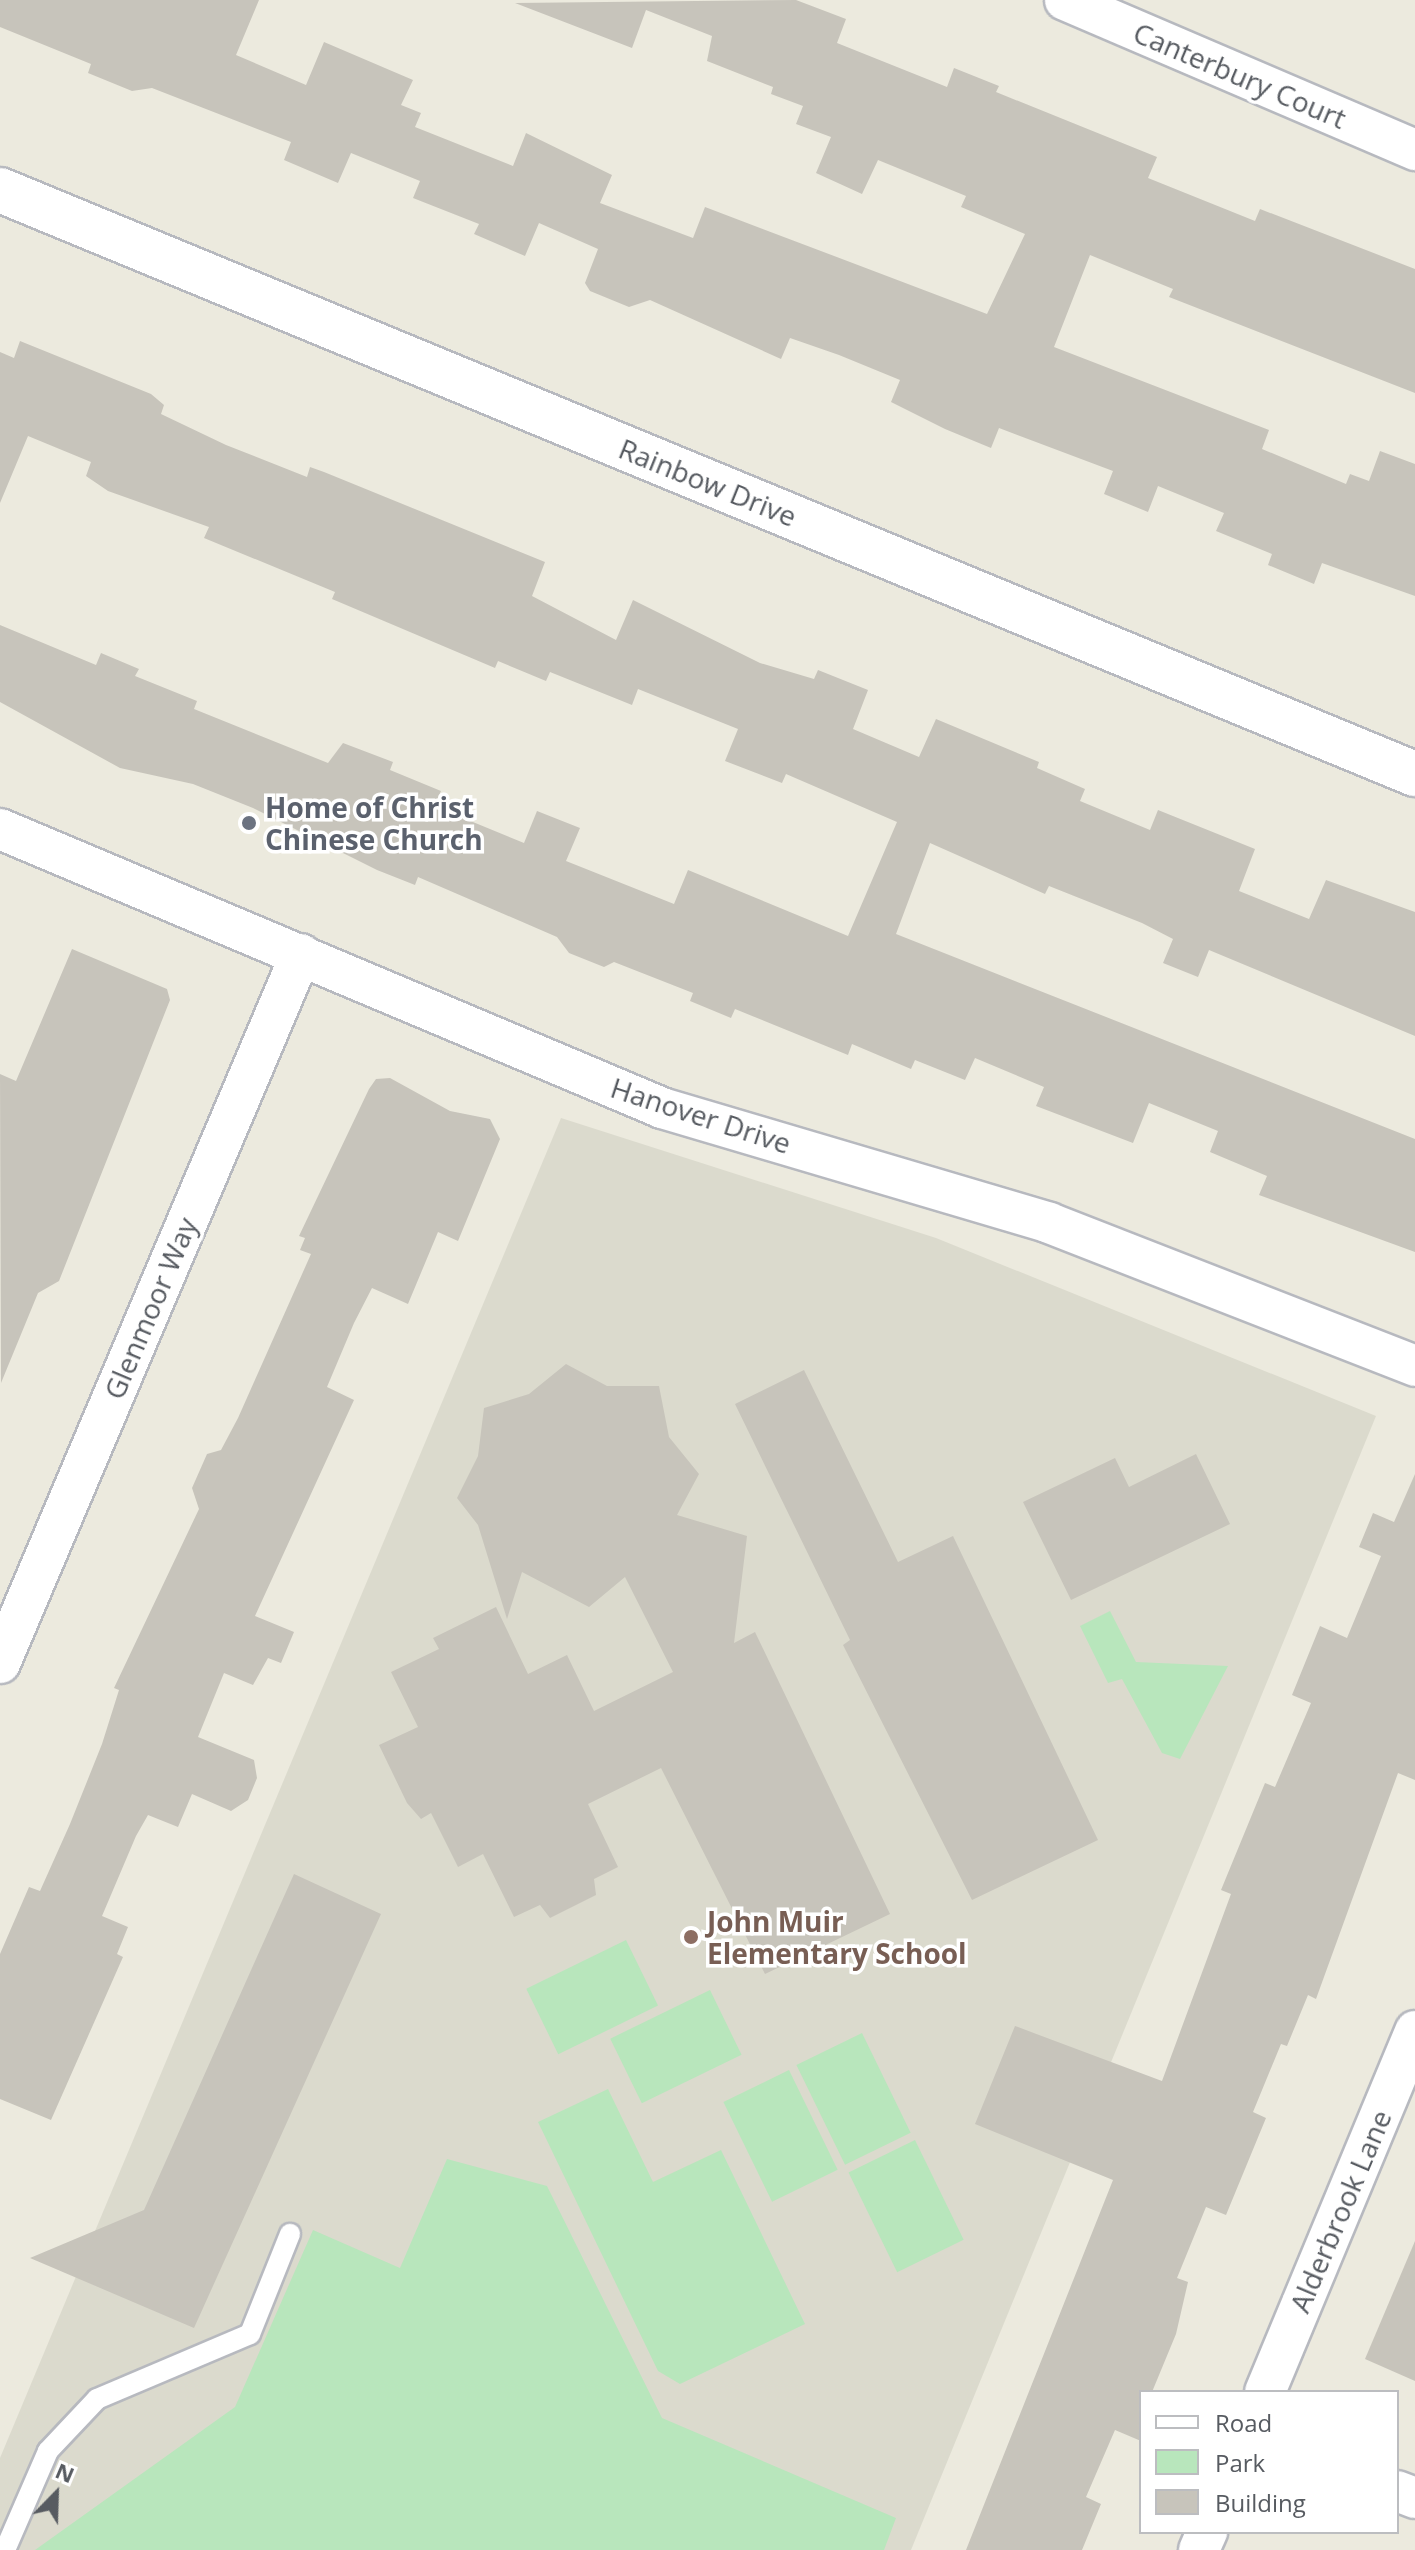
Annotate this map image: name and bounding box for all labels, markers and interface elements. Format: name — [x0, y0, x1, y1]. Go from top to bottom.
street label: Canterbury Court — [1129, 15, 1351, 135]
street label: Rainbow Drive — [614, 431, 802, 533]
place label: Home of Christ Chinese Church — [265, 790, 483, 856]
marker: Home of Christ Chinese Church — [240, 814, 258, 832]
street label: Hanover Drive — [607, 1070, 795, 1160]
street label: Glenmoor Way — [97, 1212, 203, 1404]
place label: John Muir Elementary School — [707, 1904, 967, 1970]
marker: John Muir Elementary School — [682, 1928, 700, 1946]
street label: Alderbrook Lane — [1282, 2105, 1398, 2317]
legend — [1139, 2390, 1399, 2534]
text: Road — [1215, 2406, 1272, 2439]
text: Park — [1215, 2446, 1265, 2479]
north arrow — [16, 2454, 96, 2534]
text: N — [51, 2455, 79, 2489]
text: Building — [1215, 2486, 1306, 2519]

